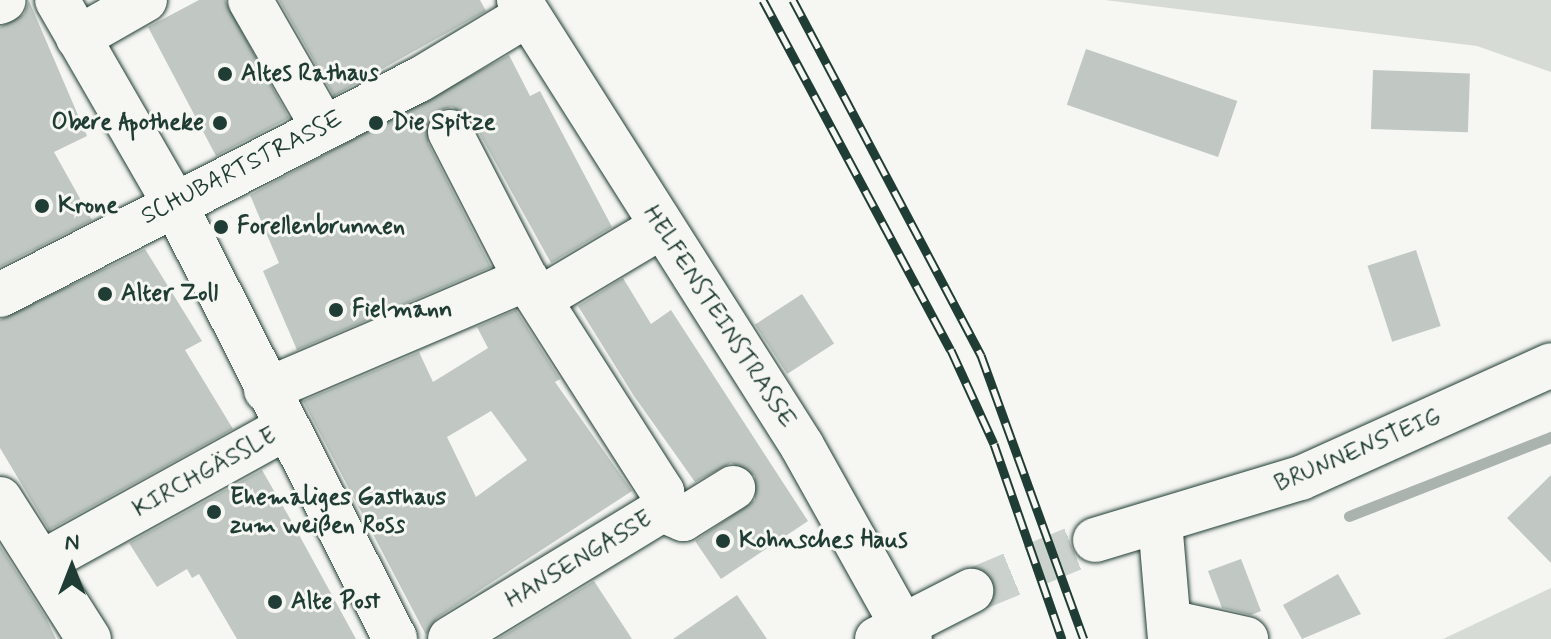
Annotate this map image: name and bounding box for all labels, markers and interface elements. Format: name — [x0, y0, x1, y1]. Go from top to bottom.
place label: Altes Rathaus — [241, 60, 377, 88]
marker: Altes Rathaus — [216, 65, 234, 83]
street label: SCHUBARTSTRASSE — [137, 105, 347, 231]
place label: Obere Apotheke — [51, 109, 204, 137]
place label: Die Spitze — [392, 109, 495, 137]
marker: Obere Apotheke — [211, 114, 229, 132]
marker: Die Spitze — [367, 114, 385, 132]
place label: Krone — [58, 192, 118, 220]
marker: Krone — [33, 197, 51, 215]
street label: HELFENSTEINSTRASSE — [636, 200, 802, 434]
place label: Forellenbrunnen — [237, 213, 405, 241]
marker: Forellenbrunnen — [212, 218, 230, 236]
place label: Alter Zoll — [121, 280, 219, 308]
marker: Alter Zoll — [96, 285, 114, 303]
place label: Fielmann — [352, 296, 453, 324]
marker: Fielmann — [327, 301, 345, 319]
street label: BRUNNENSTEIG — [1270, 403, 1446, 499]
street label: KIRCHGÄSSLE — [128, 422, 282, 524]
place label: Ehemaliges Gasthaus zum weißen Ross — [230, 484, 445, 540]
marker: Ehemaliges Gasthaus zum weißen Ross — [205, 503, 223, 521]
street label: HANSENGASSE — [500, 505, 658, 615]
north arrow — [32, 527, 112, 607]
place label: Kohnsches Haus — [739, 527, 907, 555]
text: N — [65, 529, 79, 557]
marker: Kohnsches Haus — [714, 532, 732, 550]
place label: Alte Post — [291, 588, 377, 616]
marker: Alte Post — [266, 593, 284, 611]

